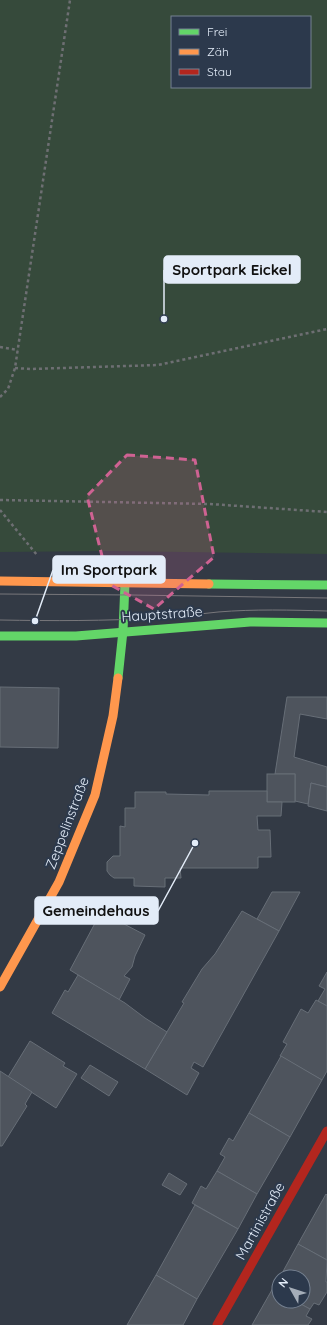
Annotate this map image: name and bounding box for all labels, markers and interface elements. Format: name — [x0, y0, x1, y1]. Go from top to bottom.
legend — [171, 16, 311, 88]
text: Frei — [207, 24, 227, 39]
text: Zäh — [207, 44, 229, 59]
text: Stau — [207, 64, 232, 79]
callout: Sportpark Eickel — [164, 256, 300, 283]
text: Sportpark Eickel — [172, 260, 292, 279]
callout: Im Sportpark — [53, 556, 165, 583]
text: Im Sportpark — [61, 560, 157, 579]
street label: Hauptstraße — [121, 602, 203, 626]
street label: Zeppelinstraße — [41, 774, 93, 872]
callout: Gemeindehaus — [35, 897, 158, 924]
text: Gemeindehaus — [43, 901, 149, 920]
street label: Martinistraße — [231, 1179, 289, 1263]
north arrow — [271, 1269, 311, 1309]
text: N — [275, 1275, 291, 1290]

